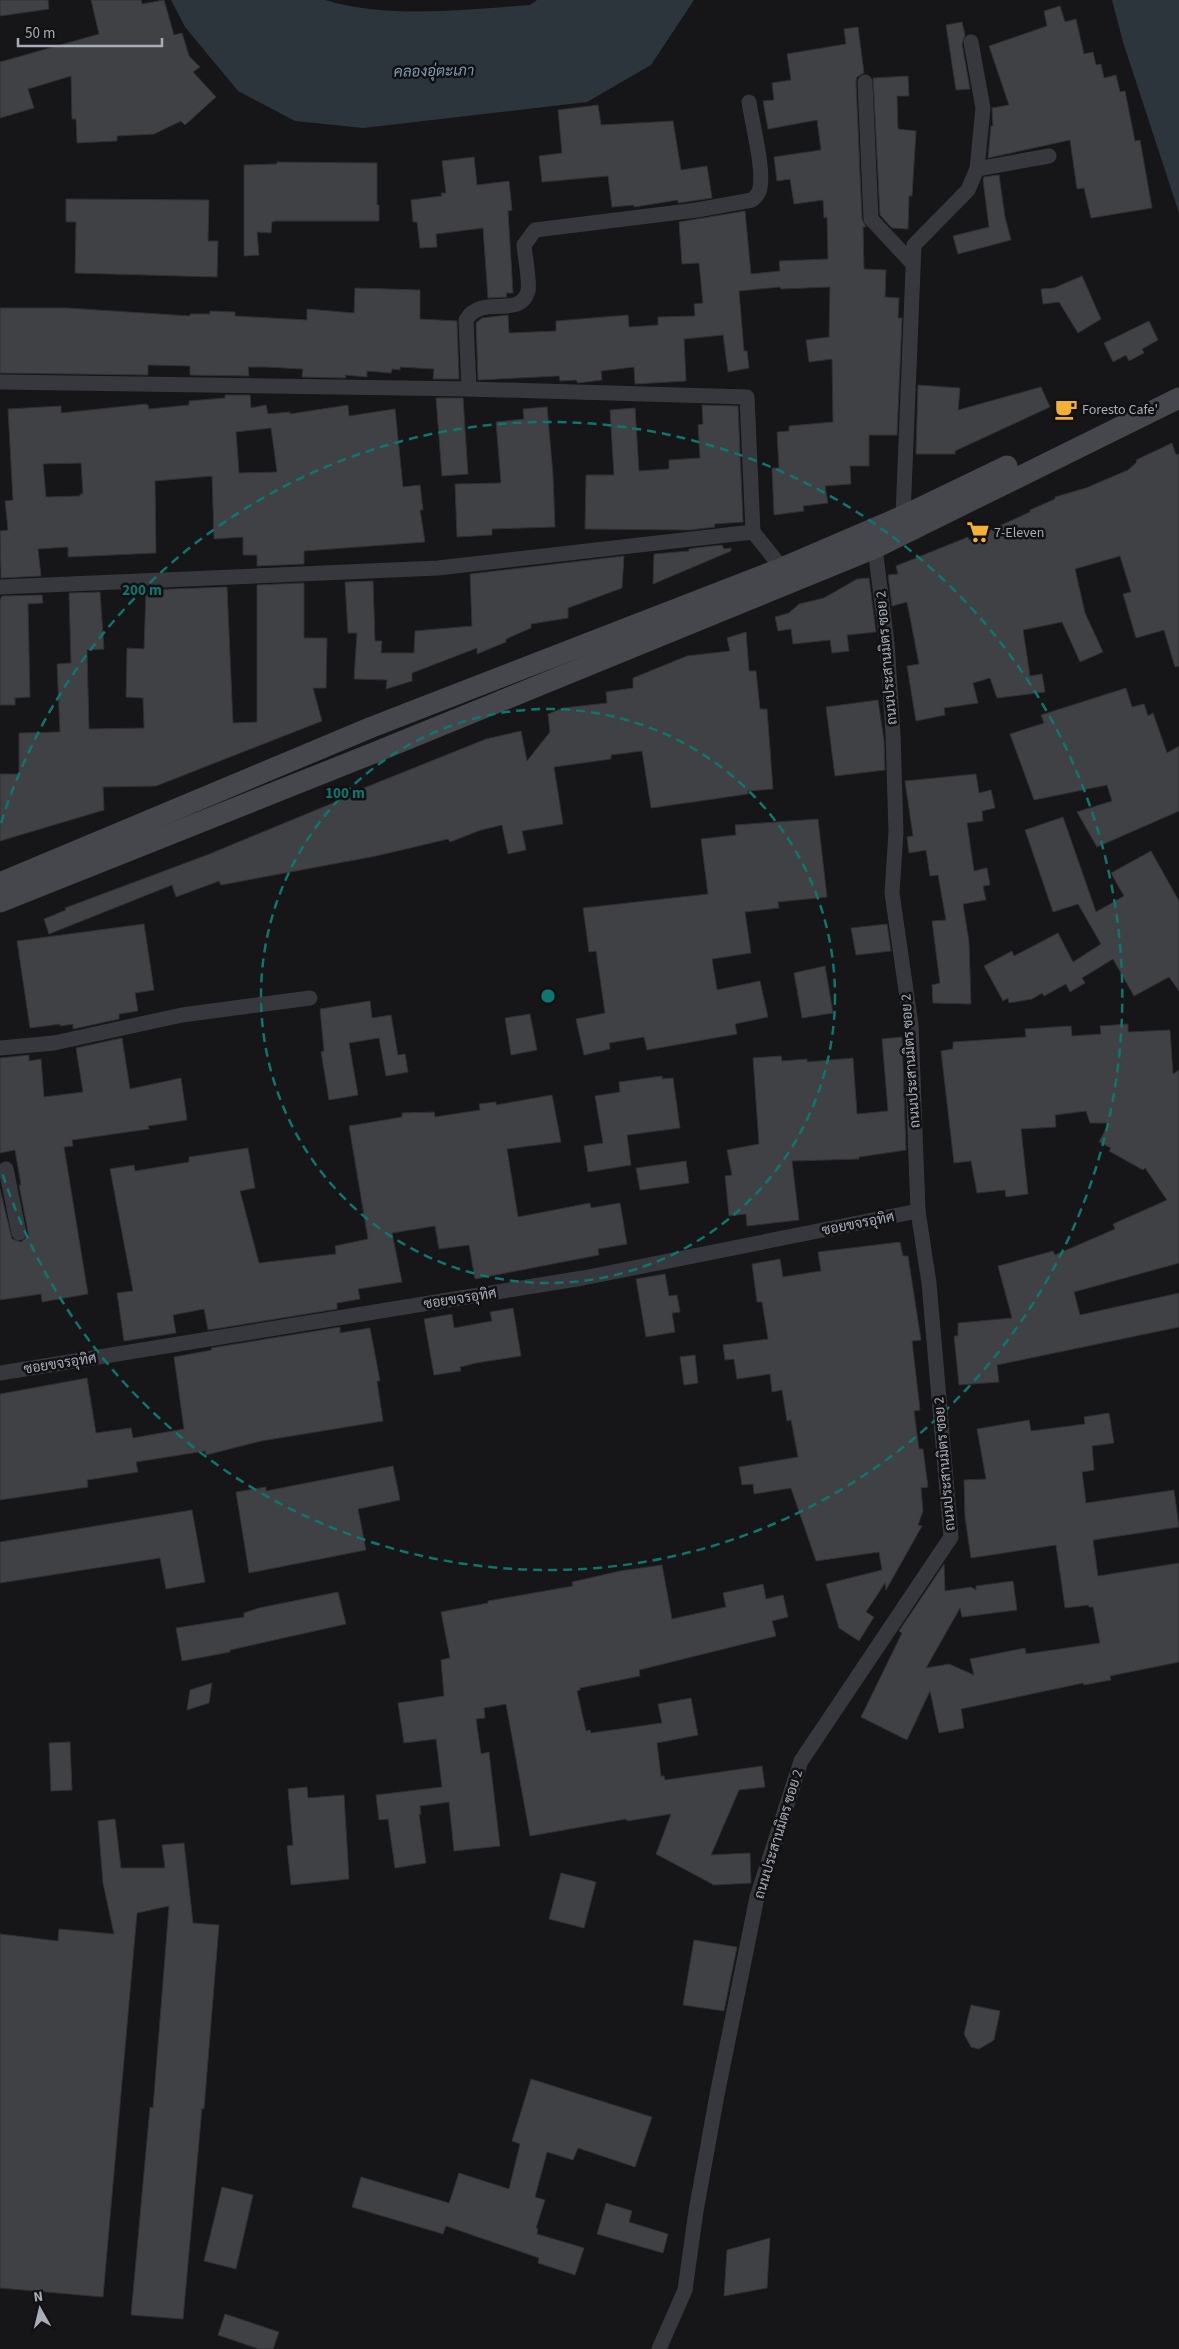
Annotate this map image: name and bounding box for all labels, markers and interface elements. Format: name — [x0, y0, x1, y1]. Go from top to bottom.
scale bar — [18, 15, 161, 47]
text: 50 m — [25, 23, 55, 44]
water label: คลองอุ่ตะเภา — [394, 60, 474, 83]
cafe icon: Foresto Cafe' — [1053, 396, 1079, 422]
place label: Foresto Cafe' — [1082, 400, 1158, 420]
supermarket icon: 7-Eleven — [965, 519, 991, 545]
place label: 7-Eleven — [994, 523, 1044, 543]
text: 200 m — [122, 580, 162, 601]
street label: ถนนประสานมิตร ซอย 2 — [871, 590, 903, 726]
text: 100 m — [325, 783, 365, 804]
centre of rings — [539, 987, 557, 1005]
street label: ถนนประสานมิตร ซอย 2 — [896, 993, 926, 1129]
street label: ซอยขจรอุทิศ — [820, 1207, 896, 1241]
street label: ซอยขจรอุทิศ — [422, 1283, 498, 1315]
street label: ซอยขจรอุทิศ — [22, 1348, 98, 1380]
street label: ถนนประสานมิตร ซอย 2 — [929, 1396, 961, 1532]
street label: ถนนประสานมิตร ซอย 2 — [750, 1767, 808, 1902]
north arrow — [15, 2284, 65, 2334]
text: N — [32, 2287, 44, 2308]

